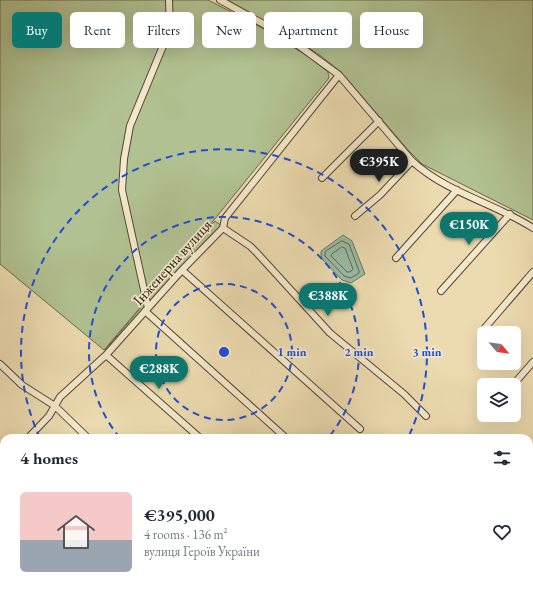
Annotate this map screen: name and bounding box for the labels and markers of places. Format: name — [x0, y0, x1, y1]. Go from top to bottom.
pin: €395K — [351, 149, 407, 183]
pin: €150K — [441, 212, 497, 246]
pin: €388K — [300, 283, 356, 317]
centre of rings — [217, 345, 231, 359]
pin: €288K — [131, 356, 187, 390]

